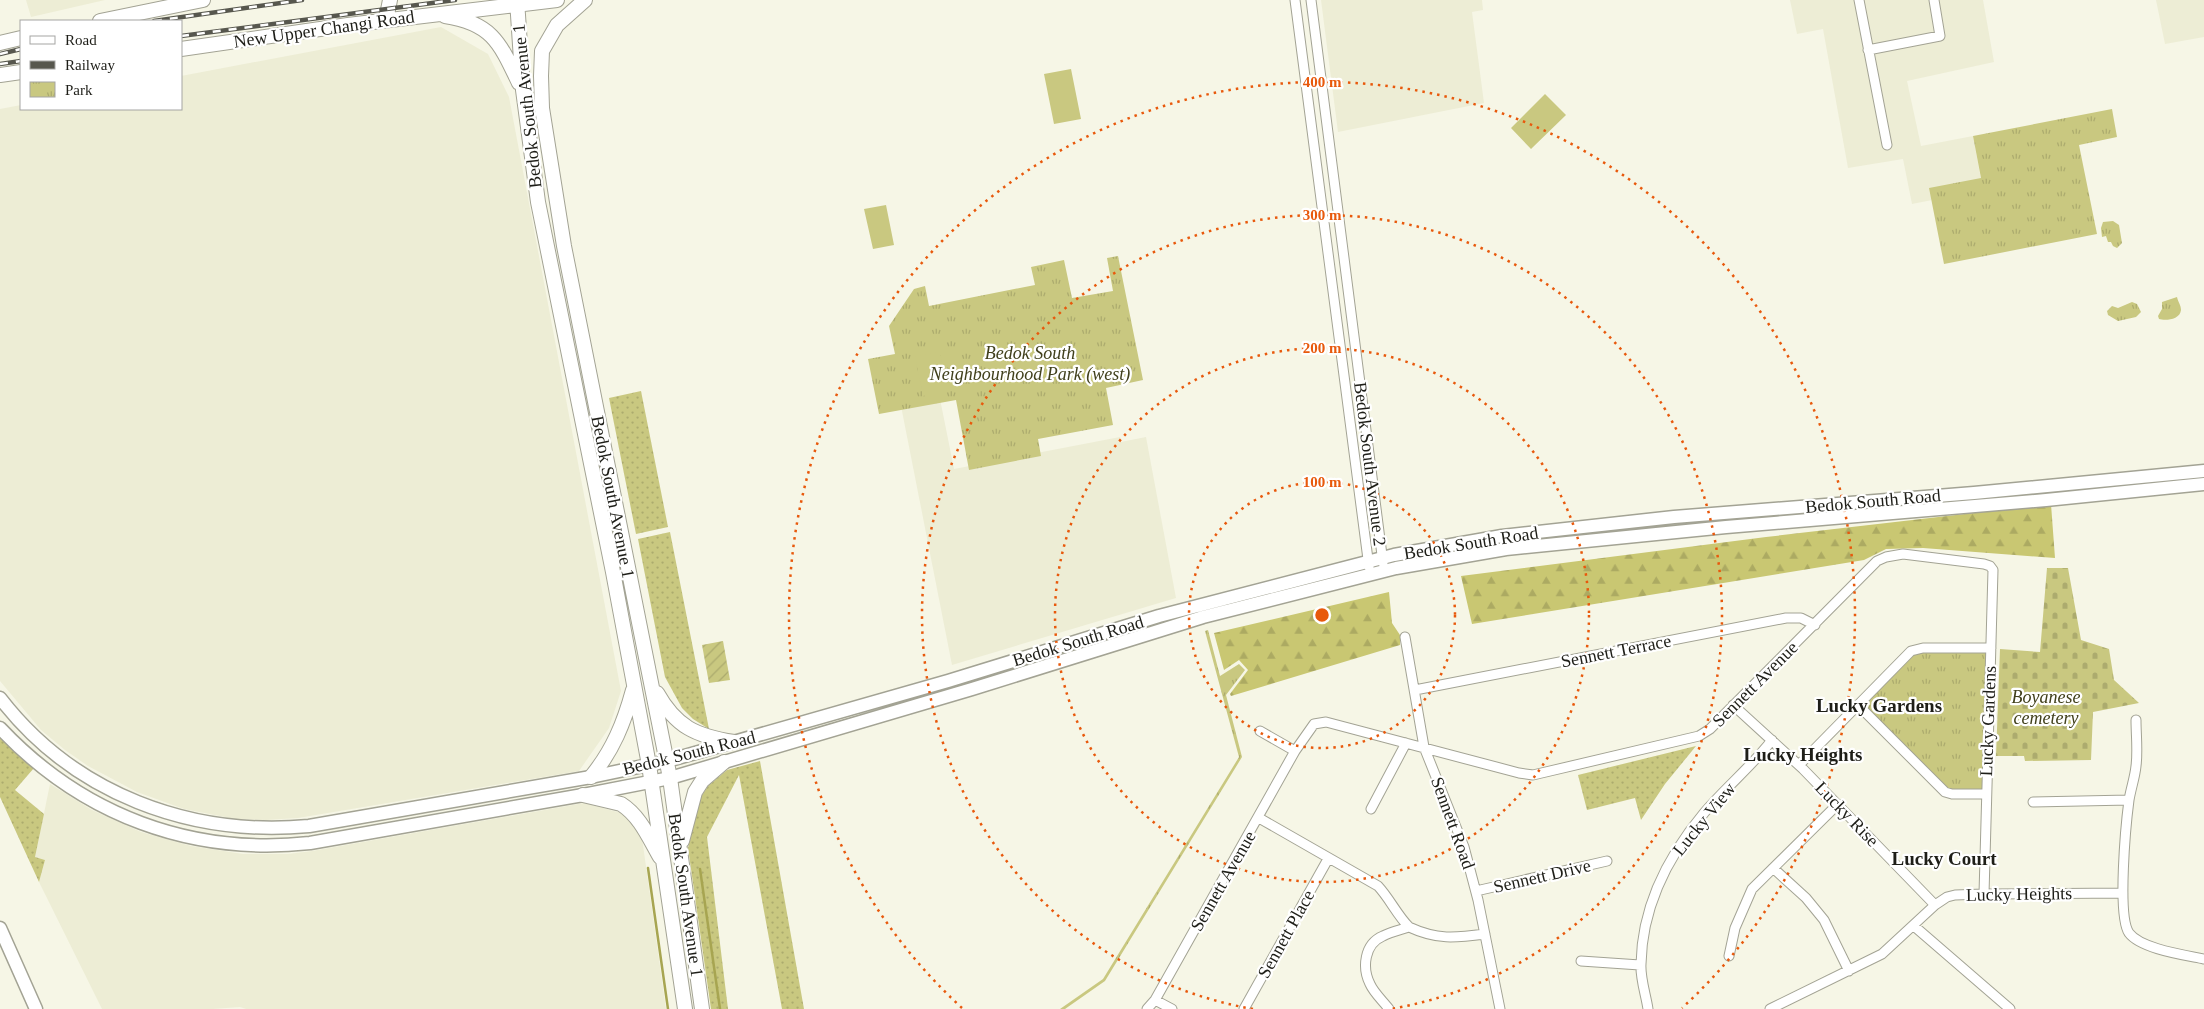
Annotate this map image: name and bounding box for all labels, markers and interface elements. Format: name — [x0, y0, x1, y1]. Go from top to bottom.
street label: New Upper Changi Road — [232, 6, 416, 52]
legend — [20, 20, 182, 110]
street label: Bedok South Avenue 1 — [508, 23, 546, 189]
text: Road — [65, 32, 97, 48]
text: Railway — [65, 57, 115, 73]
text: 400 m — [1303, 74, 1342, 90]
text: Park — [65, 82, 93, 98]
text: 300 m — [1303, 207, 1342, 223]
text: 200 m — [1303, 340, 1342, 356]
park label: Bedok South Neighbourhood Park (west) — [929, 343, 1130, 385]
street label: Bedok South Avenue 2 — [1350, 381, 1390, 547]
street label: Bedok South Avenue 1 — [587, 414, 639, 580]
text: 100 m — [1303, 474, 1342, 490]
street label: Bedok South Road — [1804, 485, 1942, 517]
street label: Bedok South Road — [1402, 522, 1540, 564]
centre of rings — [1313, 606, 1331, 624]
street label: Bedok South Road — [1010, 612, 1146, 670]
street label: Sennett Terrace — [1559, 631, 1673, 671]
street label: Sennett Avenue — [1708, 637, 1802, 731]
street label: Lucky Gardens — [1976, 665, 2000, 777]
park label: Boyanese cemetery — [2012, 687, 2080, 728]
district label: Lucky Gardens — [1816, 695, 1942, 716]
street label: Bedok South Road — [621, 727, 757, 779]
district label: Lucky Heights — [1744, 744, 1862, 765]
street label: Sennett Road — [1427, 774, 1479, 872]
street label: Lucky Rise — [1811, 777, 1883, 851]
street label: Lucky View — [1669, 778, 1739, 860]
street label: Bedok South Avenue 1 — [665, 812, 707, 978]
street label: Sennett Avenue — [1186, 827, 1260, 935]
district label: Lucky Court — [1891, 848, 1997, 869]
street label: Sennett Drive — [1491, 855, 1593, 897]
street label: Lucky Heights — [1966, 883, 2072, 905]
street label: Sennett Place — [1254, 887, 1318, 981]

